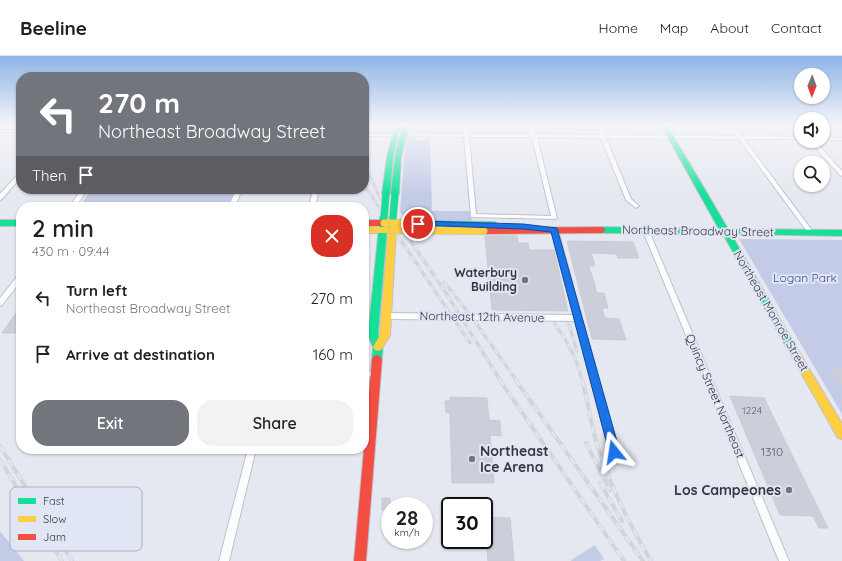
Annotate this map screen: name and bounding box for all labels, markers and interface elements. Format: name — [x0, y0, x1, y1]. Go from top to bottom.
text: Beeline — [20, 16, 87, 40]
text: Home — [599, 19, 638, 37]
text: Map — [660, 19, 688, 37]
text: About — [710, 19, 749, 37]
text: Contact — [771, 19, 822, 37]
north arrow — [794, 68, 830, 104]
map controls — [794, 68, 830, 192]
text: 270 m — [98, 85, 180, 120]
icon: left — [32, 88, 84, 140]
button: sound — [794, 112, 830, 148]
text: Northeast Broadway Street — [98, 120, 326, 143]
button: search — [794, 156, 830, 192]
icon: arrive — [75, 164, 97, 186]
text: Then — [32, 166, 67, 185]
pin — [401, 207, 435, 241]
text: 2 min — [32, 213, 94, 243]
icon: arrive — [407, 213, 429, 235]
button: close — [311, 215, 353, 257]
street label: Northeast Broadway Street — [622, 222, 774, 239]
text: 430 m · 09:44 — [32, 243, 110, 259]
street label: Northeast Monroe Street — [731, 248, 812, 374]
place label: Waterbury Building — [454, 265, 517, 294]
park label: Logan Park — [773, 270, 837, 285]
marker: Waterbury Building — [520, 275, 530, 285]
text: Turn left — [66, 281, 128, 300]
icon: left — [32, 287, 54, 309]
text: 270 m — [311, 289, 353, 308]
text: Northeast Broadway Street — [66, 300, 230, 316]
street label: Northeast 12th Avenue — [419, 308, 545, 325]
street label: Quincy Street Northeast — [683, 332, 748, 460]
icon: arrive — [32, 343, 54, 365]
text: Arrive at destination — [66, 345, 215, 364]
text: 160 m — [313, 345, 353, 364]
button: Exit — [32, 400, 189, 446]
button: Share — [197, 400, 353, 446]
house number: 1224 — [742, 404, 762, 417]
position arrow — [593, 431, 635, 473]
place label: Northeast Ice Arena — [480, 442, 549, 476]
house number: 1310 — [761, 444, 783, 459]
marker: Northeast Ice Arena — [467, 454, 477, 464]
place label: Los Campeones — [674, 481, 781, 499]
marker: Los Campeones — [784, 485, 794, 495]
legend — [10, 487, 142, 551]
text: Fast — [43, 494, 65, 508]
speed limit sign: 30 — [441, 497, 493, 549]
text: 28 — [396, 505, 418, 530]
text: Slow — [43, 512, 67, 526]
text: km/h — [394, 526, 420, 539]
text: Jam — [43, 530, 66, 544]

